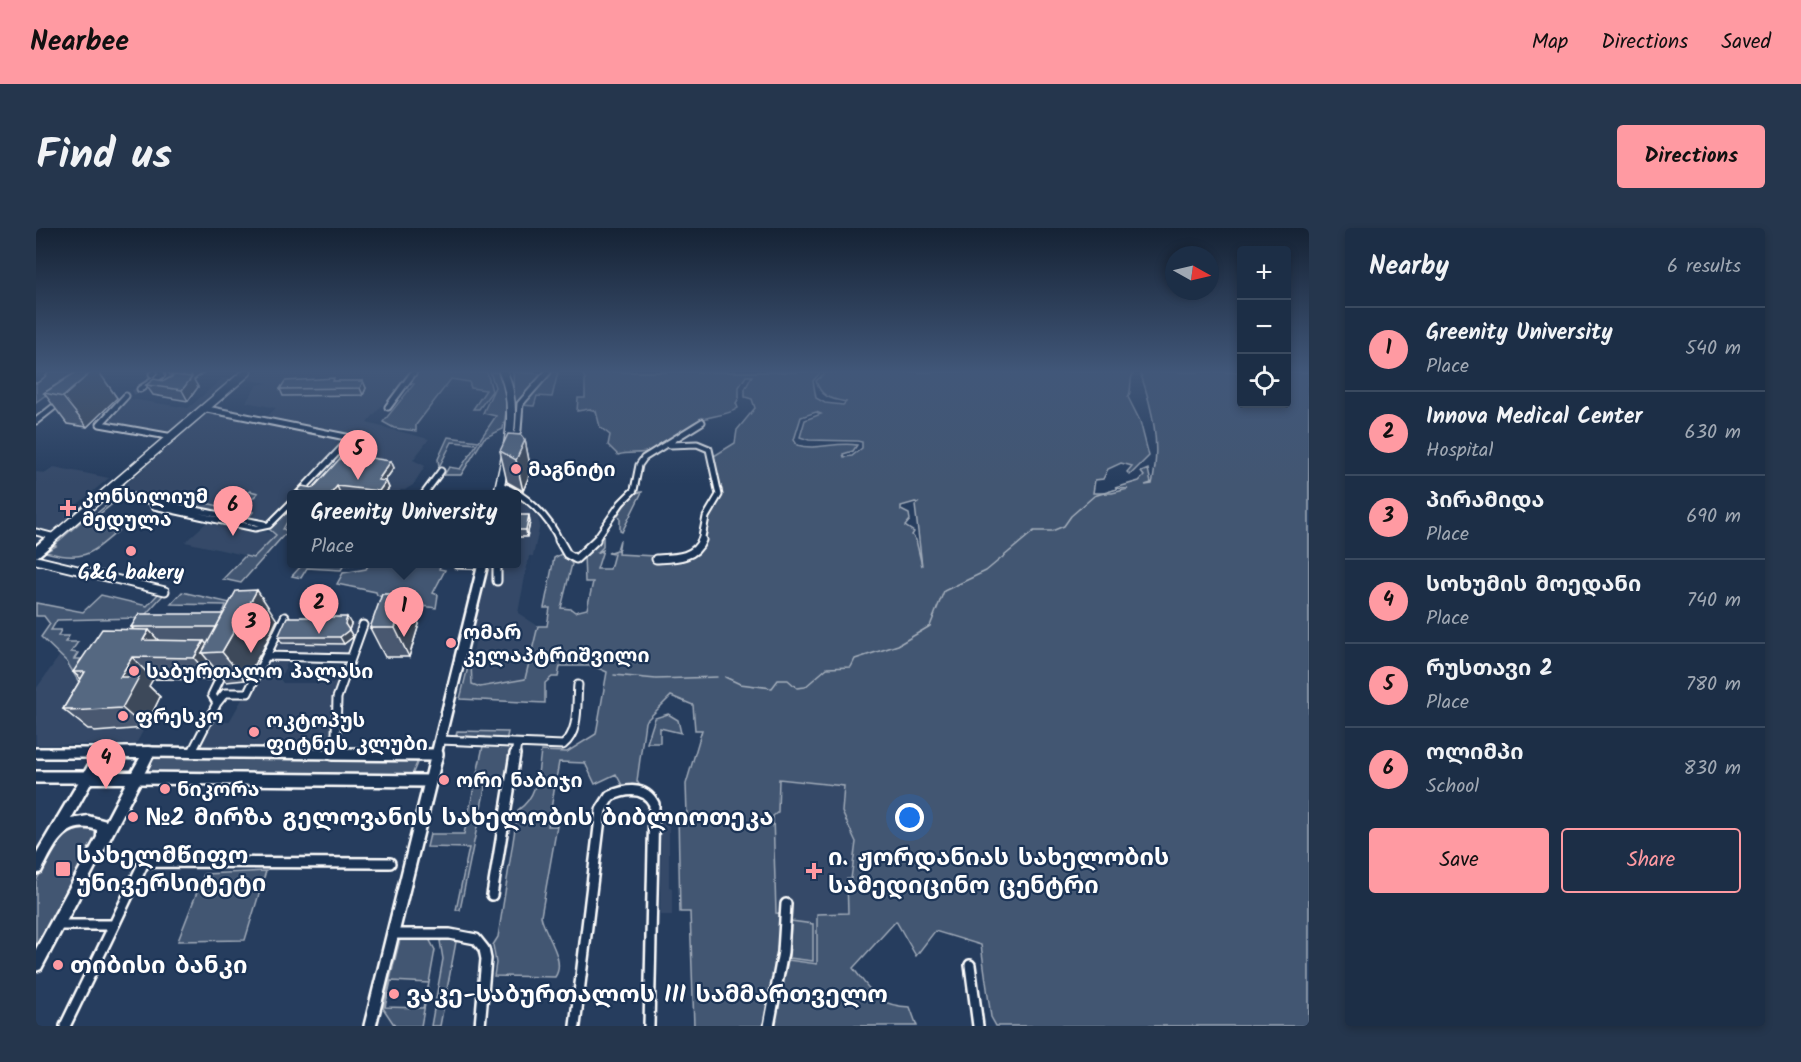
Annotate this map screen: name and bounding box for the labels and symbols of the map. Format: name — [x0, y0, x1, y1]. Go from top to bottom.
north arrow — [1165, 246, 1219, 300]
pin: 5 — [338, 430, 378, 480]
place label: მაგნიტი — [528, 455, 616, 487]
marker: მაგნიტი — [509, 462, 523, 476]
place label: კონსილიუმ მედულა — [82, 482, 208, 537]
pin: 6 — [214, 486, 252, 536]
marker: კონსილიუმ მედულა — [59, 499, 77, 517]
marker: G&G bakery — [124, 544, 138, 558]
place label: G&G bakery — [78, 558, 185, 590]
pin: 2 — [300, 584, 338, 634]
pin: 1 — [384, 588, 424, 637]
pin: 3 — [232, 604, 270, 653]
place label: ომარ კელაპტრიშვილი — [463, 618, 650, 673]
marker: ომარ კელაპტრიშვილი — [444, 636, 458, 650]
place label: საბურთალო პალასი — [146, 657, 373, 689]
marker: საბურთალო პალასი — [127, 664, 141, 678]
place label: ფრესკო — [135, 702, 223, 734]
place label: ოკტოპუს ფიტნეს კლუბი — [266, 706, 428, 761]
marker: ფრესკო — [116, 709, 130, 723]
marker: ოკტოპუს ფიტნეს კლუბი — [247, 725, 261, 739]
pin: 4 — [86, 740, 126, 789]
place label: ორი ნაბიჯი — [456, 766, 583, 798]
marker: ორი ნაბიჯი — [437, 773, 451, 787]
place label: ნიკორა — [177, 775, 259, 807]
marker: ნიკორა — [158, 782, 172, 796]
place label: №2 მირზა გელოვანის სახელობის ბიბლიოთეკა — [145, 799, 773, 838]
your location — [895, 803, 924, 832]
marker: №2 მირზა გელოვანის სახელობის ბიბლიოთეკა — [126, 810, 140, 824]
place label: სახელმწიფო უნივერსიტეტი — [76, 837, 266, 904]
place label: ი. ჟორდანიას სახელობის სამედიცინო ცენტრი — [828, 839, 1169, 906]
marker: სახელმწიფო უნივერსიტეტი — [54, 860, 72, 878]
marker: ი. ჟორდანიას სახელობის სამედიცინო ცენტრი — [805, 862, 823, 880]
place label: თიბისი ბანკი — [70, 947, 248, 986]
marker: თიბისი ბანკი — [51, 958, 65, 972]
place label: ვაკე-საბურთალოს III სამმართველო — [406, 976, 888, 1015]
marker: ვაკე-საბურთალოს III სამმართველო — [387, 987, 401, 1001]

